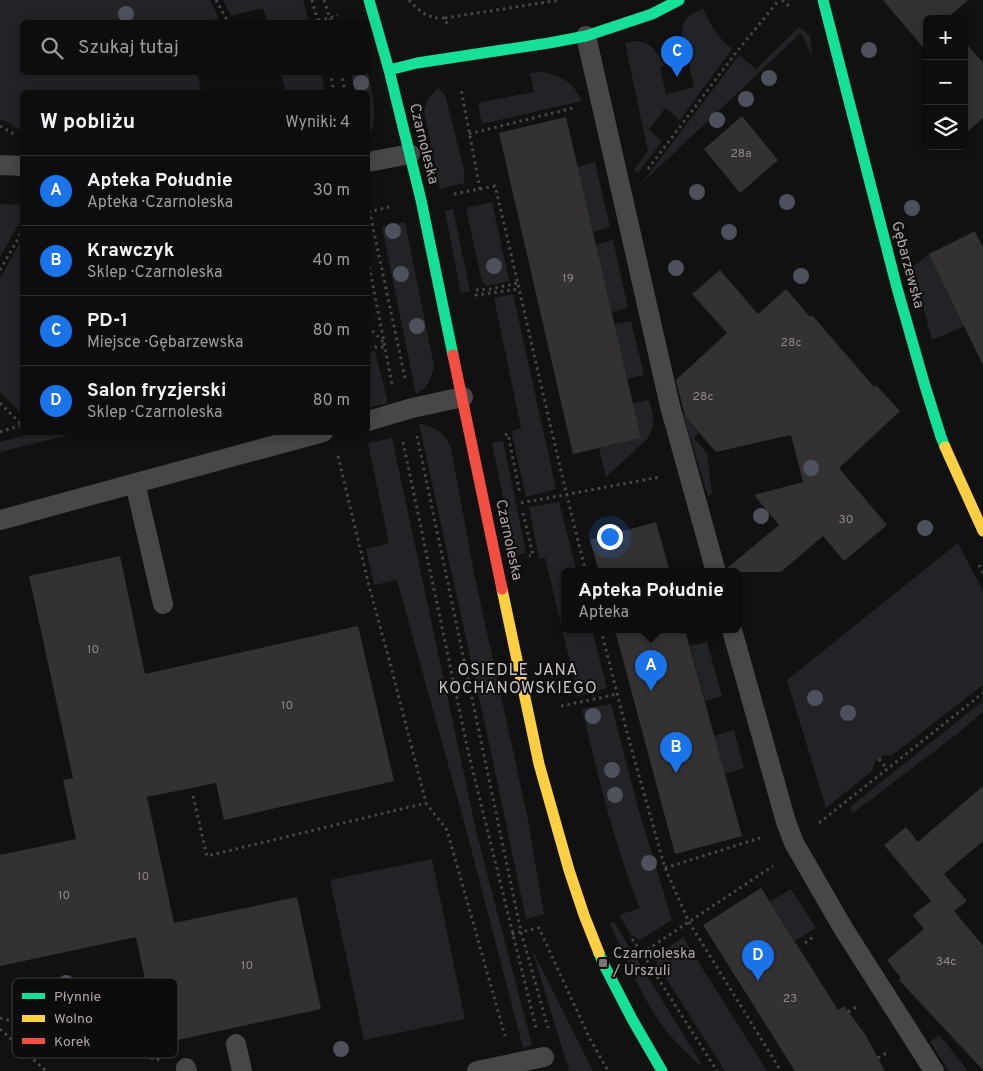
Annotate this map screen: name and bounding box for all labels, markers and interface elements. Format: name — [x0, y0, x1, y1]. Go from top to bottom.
map controls — [923, 15, 968, 150]
button: + — [923, 15, 968, 60]
search box — [20, 20, 370, 75]
icon: search — [38, 34, 66, 62]
text: Szukaj tutaj — [78, 36, 179, 60]
pin: C — [661, 36, 693, 77]
button: − — [923, 60, 968, 105]
street label: Czarnoleska — [404, 102, 442, 186]
button: layers — [923, 105, 968, 150]
text: W pobliżu — [40, 109, 135, 136]
text: Wyniki: 4 — [285, 113, 350, 133]
house number: 28a — [730, 146, 752, 162]
text: Apteka Południe — [87, 169, 233, 193]
text: A — [50, 181, 62, 201]
text: 30 m — [313, 181, 350, 201]
text: Apteka · Czarnoleska — [87, 193, 233, 213]
street label: Gębarzewska — [886, 219, 928, 311]
text: Krawczyk — [87, 239, 174, 263]
text: B — [50, 251, 62, 271]
text: 40 m — [312, 251, 350, 271]
text: Sklep · Czarnoleska — [87, 263, 223, 283]
house number: 19 — [562, 271, 574, 287]
text: PD-1 — [87, 309, 128, 333]
text: C — [51, 321, 61, 341]
text: 80 m — [313, 321, 350, 341]
text: Miejsce · Gębarzewska — [87, 333, 243, 353]
house number: 28c — [781, 335, 801, 351]
text: Salon fryzjerski — [87, 379, 226, 403]
house number: 28c — [693, 389, 713, 405]
text: D — [50, 391, 62, 411]
text: 80 m — [313, 391, 350, 411]
text: Sklep · Czarnoleska — [87, 403, 223, 423]
street label: Czarnoleska — [490, 498, 526, 582]
house number: 30 — [839, 512, 853, 528]
your location — [597, 524, 623, 550]
popup — [561, 568, 741, 633]
text: Apteka Południe — [578, 579, 724, 603]
text: Apteka — [578, 603, 629, 623]
house number: 10 — [87, 642, 99, 658]
pin: A — [635, 650, 667, 691]
district label: OSIEDLE JANA KOCHANOWSKIEGO — [438, 661, 598, 699]
house number: 10 — [281, 698, 293, 714]
pin: B — [660, 732, 692, 773]
house number: 10 — [137, 869, 149, 885]
house number: 10 — [58, 888, 70, 904]
pin: D — [742, 940, 774, 981]
place label: Czarnoleska / Urszuli — [612, 945, 695, 981]
house number: 34c — [936, 954, 956, 970]
marker: Czarnoleska / Urszuli — [597, 957, 609, 969]
house number: 10 — [241, 958, 253, 974]
legend — [12, 978, 178, 1058]
text: Płynnie — [54, 989, 101, 1006]
house number: 23 — [783, 991, 797, 1007]
text: Wolno — [54, 1011, 93, 1028]
text: Korek — [54, 1034, 91, 1051]

